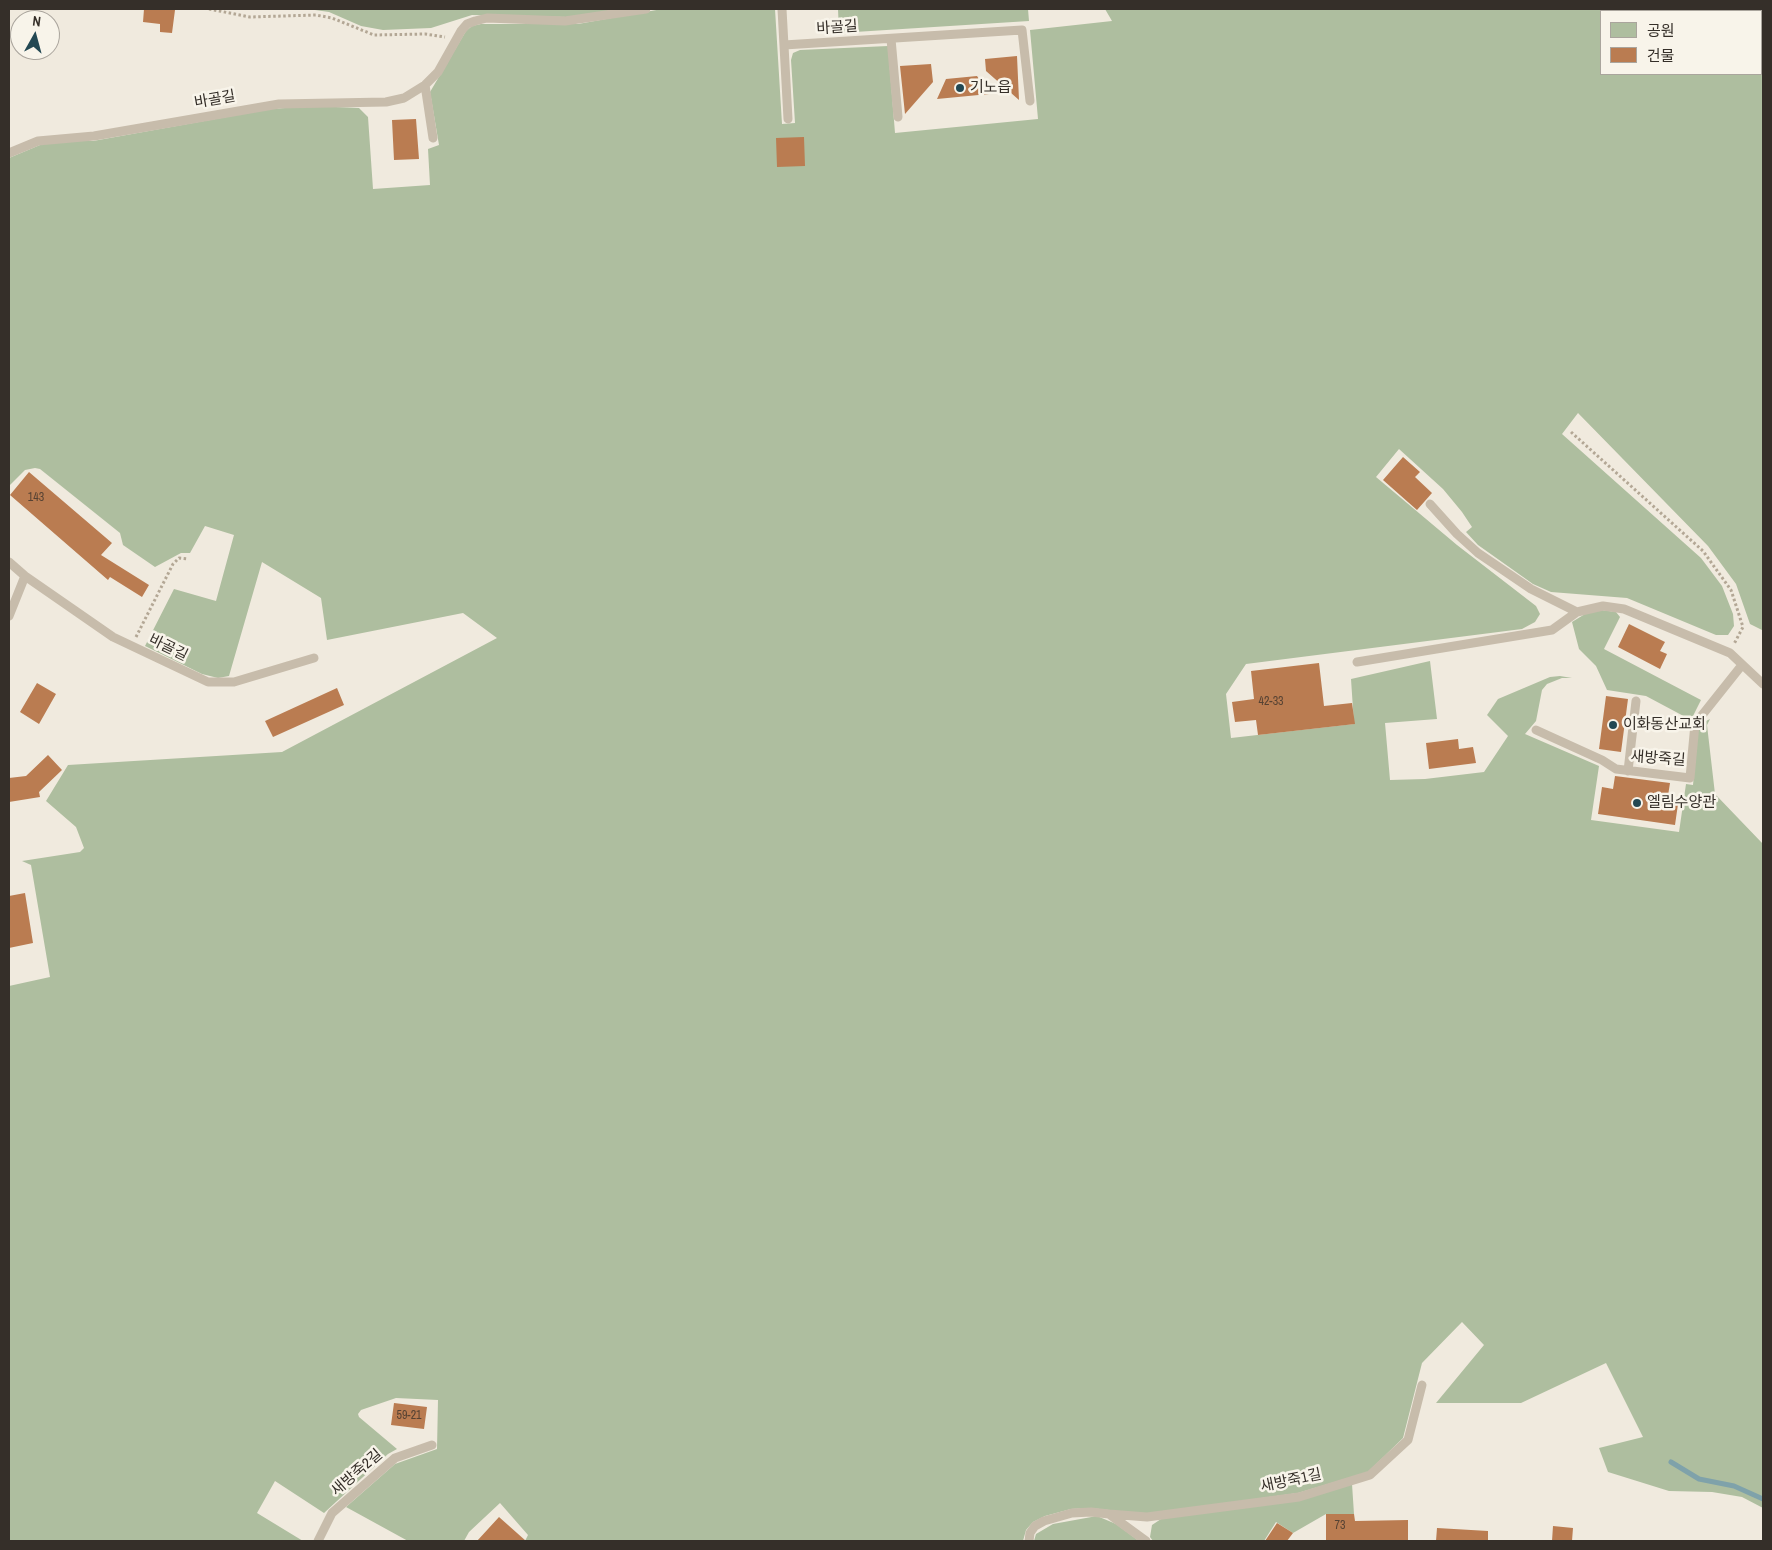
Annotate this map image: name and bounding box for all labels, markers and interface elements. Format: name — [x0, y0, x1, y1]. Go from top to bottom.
north arrow — [10, 10, 60, 60]
legend — [1600, 10, 1762, 75]
text: N — [31, 12, 42, 31]
street label: 바골길 — [816, 18, 858, 38]
text: 공원 — [1647, 20, 1675, 41]
text: 건물 — [1647, 45, 1675, 66]
place label: 기노읍 — [970, 79, 1011, 97]
marker: 기노읍 — [954, 82, 966, 94]
street label: 바골길 — [193, 88, 237, 112]
house number: 143 — [28, 491, 44, 505]
street label: 바골길 — [145, 631, 191, 665]
house number: 42-33 — [1258, 695, 1284, 709]
place label: 이화동산교회 — [1623, 716, 1706, 734]
marker: 이화동산교회 — [1607, 719, 1619, 731]
street label: 새방죽길 — [1630, 748, 1686, 770]
place label: 엘림수양관 — [1647, 794, 1716, 812]
marker: 엘림수양관 — [1631, 797, 1643, 809]
house number: 59-21 — [396, 1409, 422, 1423]
street label: 새방죽2길 — [328, 1446, 386, 1500]
street label: 새방죽1길 — [1259, 1466, 1323, 1496]
house number: 73 — [1335, 1519, 1345, 1533]

